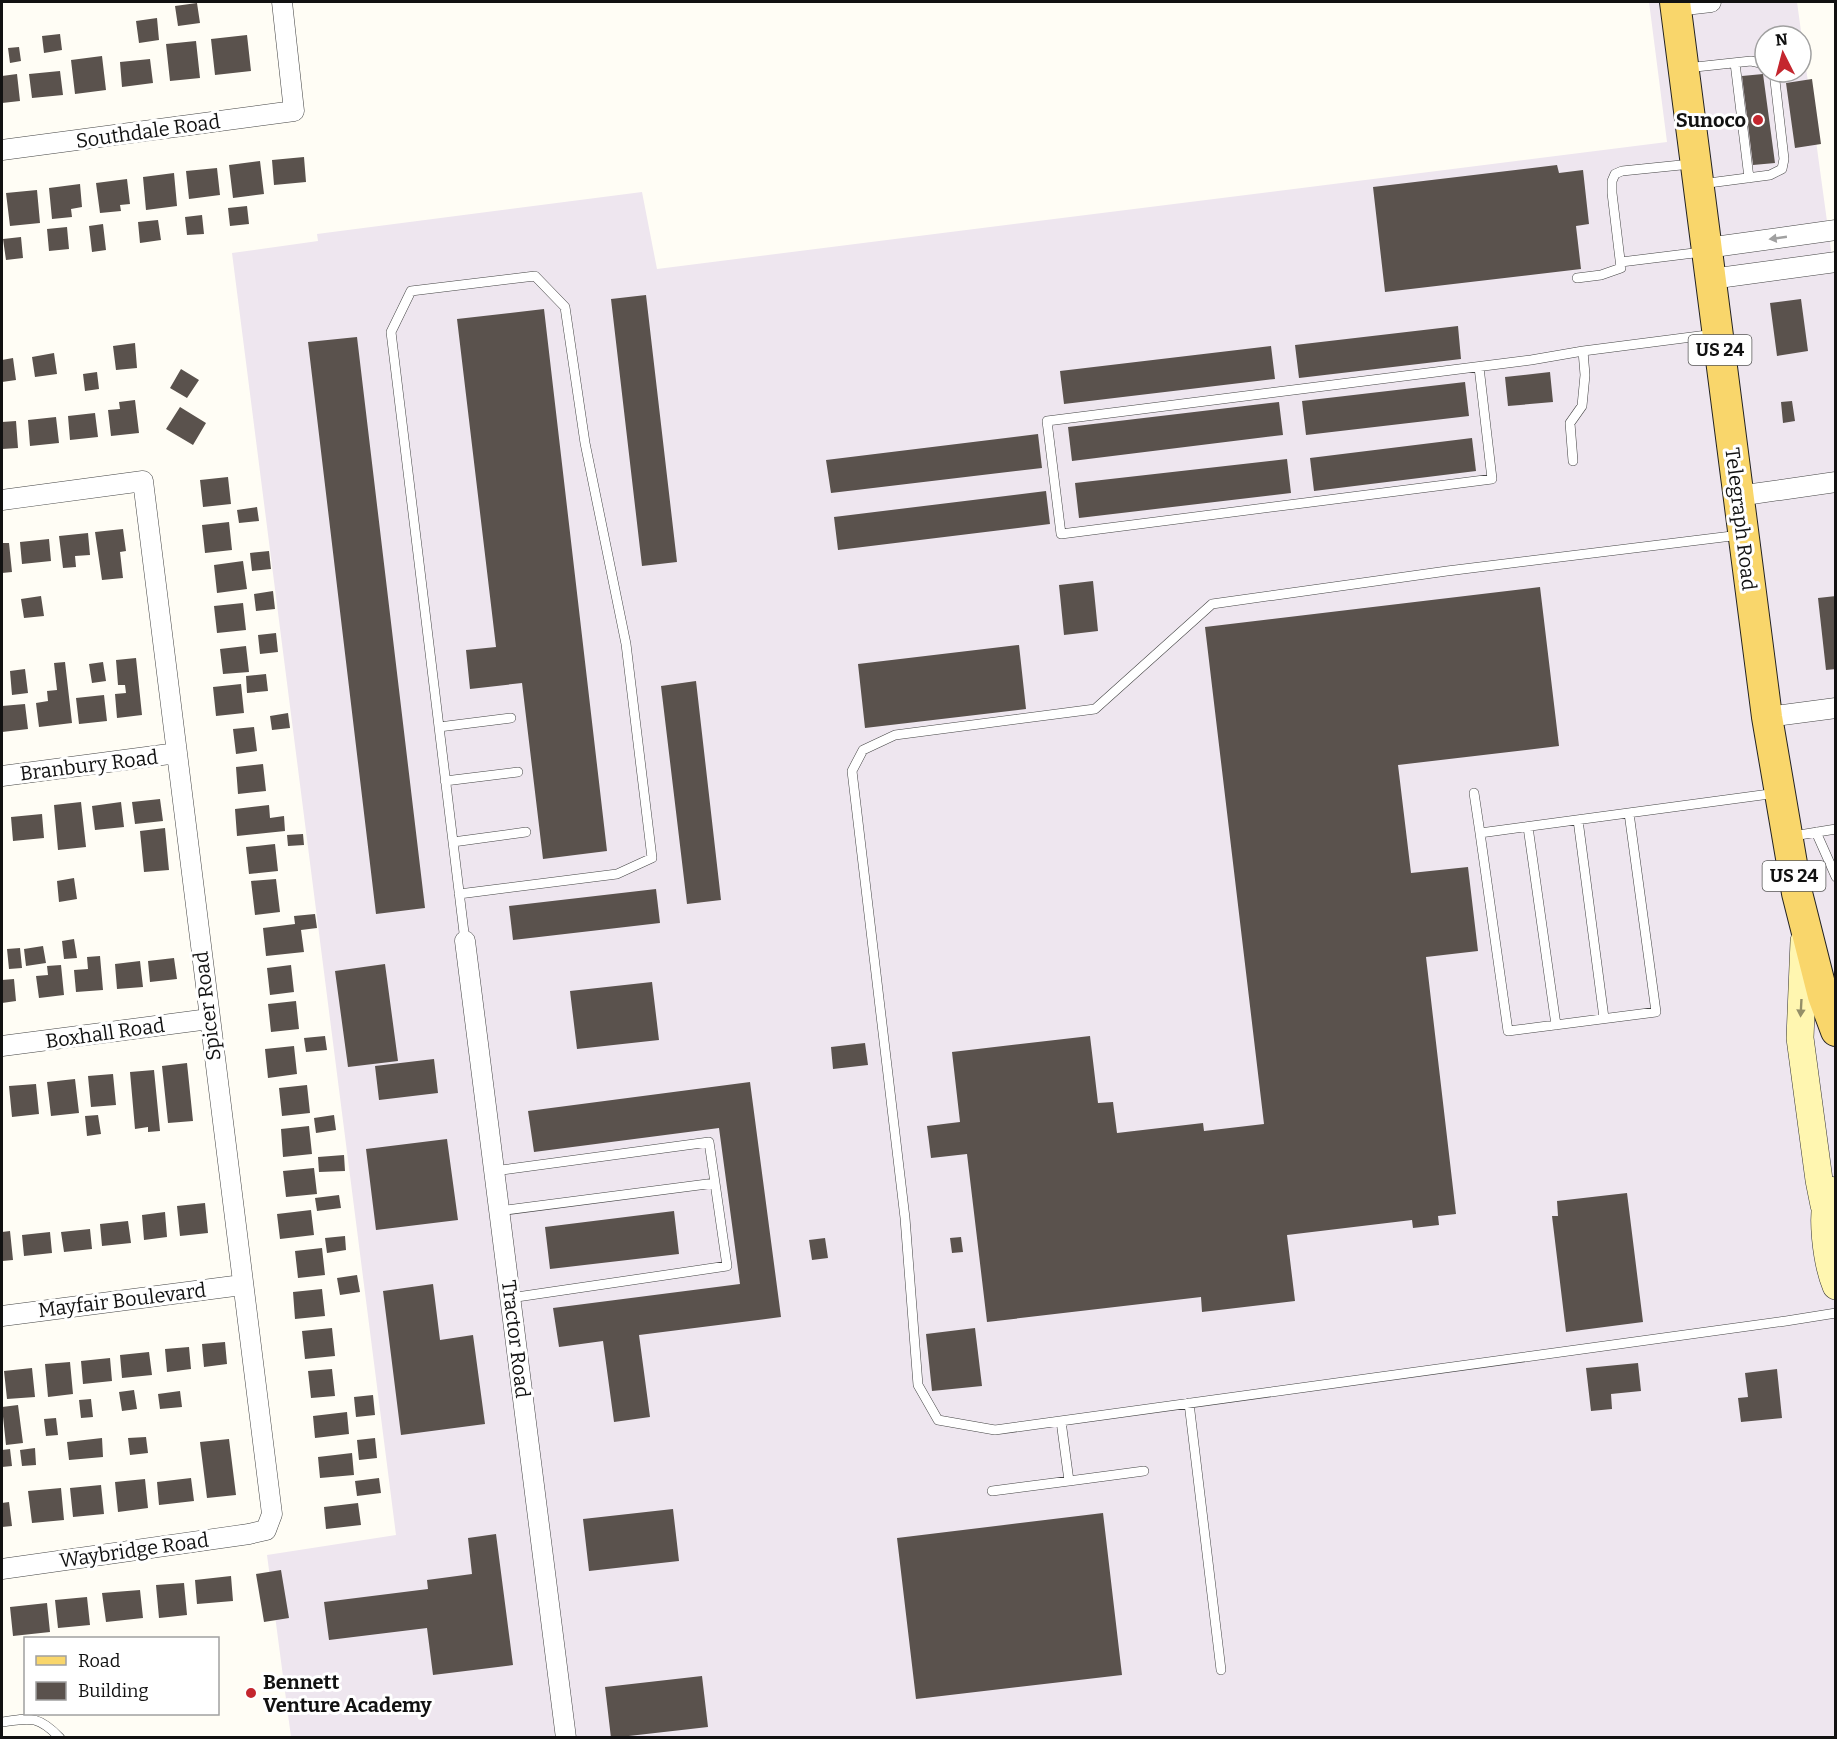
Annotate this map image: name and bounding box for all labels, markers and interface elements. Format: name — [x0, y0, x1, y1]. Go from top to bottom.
north arrow — [1753, 24, 1813, 84]
text: N — [1774, 29, 1789, 50]
place label: Sunoco — [1676, 108, 1746, 132]
street label: Southdale Road — [74, 109, 222, 153]
marker: Sunoco — [1751, 113, 1765, 127]
one-way arrow — [1768, 234, 1787, 243]
road number: US 24 — [1688, 335, 1752, 365]
street label: Telegraph Road — [1720, 446, 1762, 592]
street label: Branbury Road — [19, 745, 160, 785]
road number: US 24 — [1762, 861, 1826, 891]
street label: Spicer Road — [188, 950, 226, 1062]
one-way arrow — [1797, 998, 1806, 1017]
street label: Boxhall Road — [44, 1013, 166, 1053]
street label: Mayfair Boulevard — [37, 1278, 207, 1322]
street label: Tractor Road — [497, 1279, 535, 1400]
street label: Waybridge Road — [58, 1528, 210, 1572]
legend — [24, 1637, 219, 1715]
text: Road — [78, 1650, 121, 1672]
place label: Bennett Venture Academy — [263, 1670, 433, 1717]
text: Building — [78, 1680, 149, 1702]
marker: Bennett Venture Academy — [244, 1686, 258, 1700]

